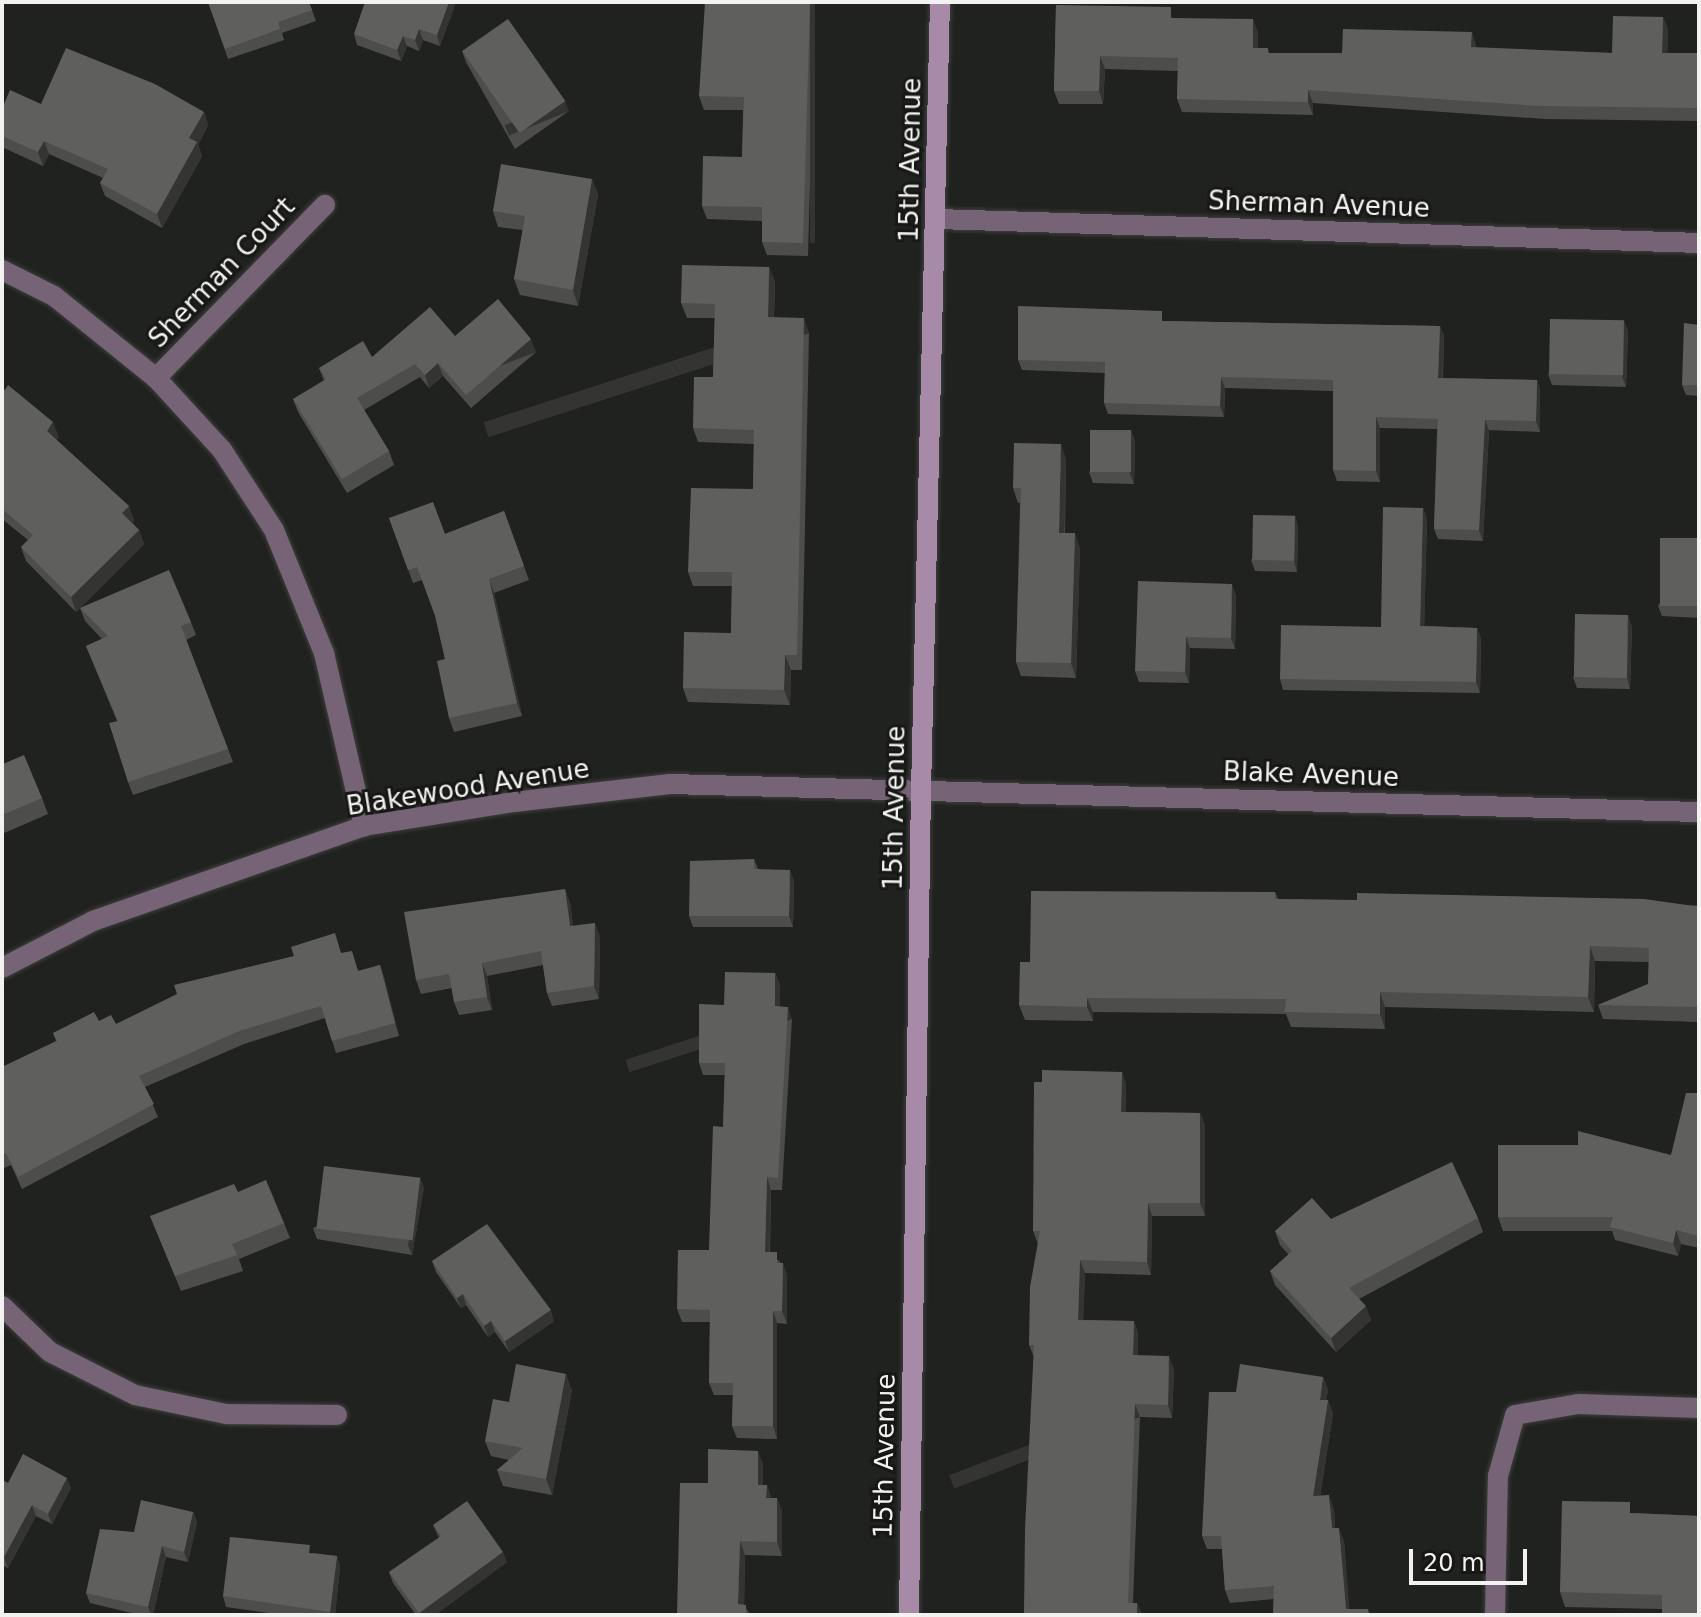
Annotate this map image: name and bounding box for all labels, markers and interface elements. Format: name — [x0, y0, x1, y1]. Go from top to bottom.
street label: 15th Avenue — [894, 77, 928, 243]
street label: Sherman Avenue — [1208, 186, 1430, 224]
street label: Sherman Court — [142, 191, 302, 355]
street label: 15th Avenue — [878, 725, 912, 891]
street label: Blakewood Avenue — [344, 753, 592, 823]
street label: Blake Avenue — [1223, 756, 1399, 794]
street label: 15th Avenue — [868, 1373, 902, 1539]
scale bar — [1413, 1533, 1531, 1583]
text: 20 m — [1423, 1549, 1485, 1577]

